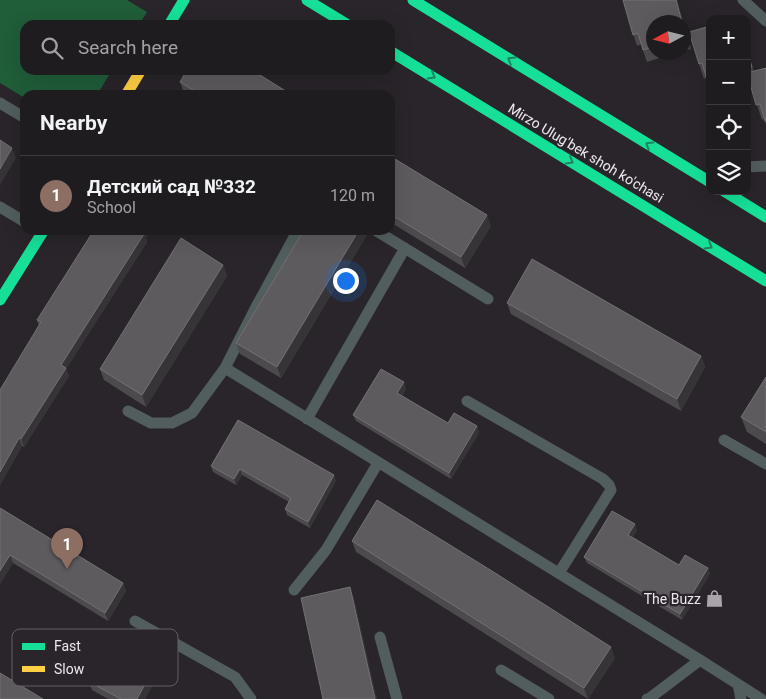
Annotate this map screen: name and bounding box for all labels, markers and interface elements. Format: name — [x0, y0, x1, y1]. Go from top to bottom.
north arrow — [646, 15, 691, 60]
map controls — [706, 15, 751, 195]
button: + — [706, 15, 751, 60]
search box — [20, 20, 395, 75]
icon: search — [38, 34, 66, 62]
text: Search here — [78, 36, 178, 59]
one-way arrow — [507, 57, 516, 67]
button: − — [706, 60, 751, 105]
one-way arrow — [426, 70, 435, 80]
street label: Mirzo Ulug'bek shoh ko'chasi — [505, 100, 667, 206]
button: locate — [706, 105, 751, 150]
text: Nearby — [40, 111, 107, 135]
one-way arrow — [646, 142, 655, 152]
button: layers — [706, 150, 751, 195]
one-way arrow — [565, 155, 574, 165]
text: Детский сад №332 — [87, 175, 256, 198]
text: 1 — [51, 186, 61, 205]
text: 120 m — [330, 186, 375, 205]
text: School — [87, 198, 136, 217]
one-way arrow — [703, 240, 712, 249]
your location — [333, 268, 359, 294]
pin: 1 — [51, 528, 83, 569]
shop icon: The Buzz — [705, 589, 725, 609]
place label: The Buzz — [644, 591, 701, 607]
legend — [12, 629, 178, 686]
text: Fast — [54, 638, 81, 654]
text: Slow — [54, 661, 85, 677]

